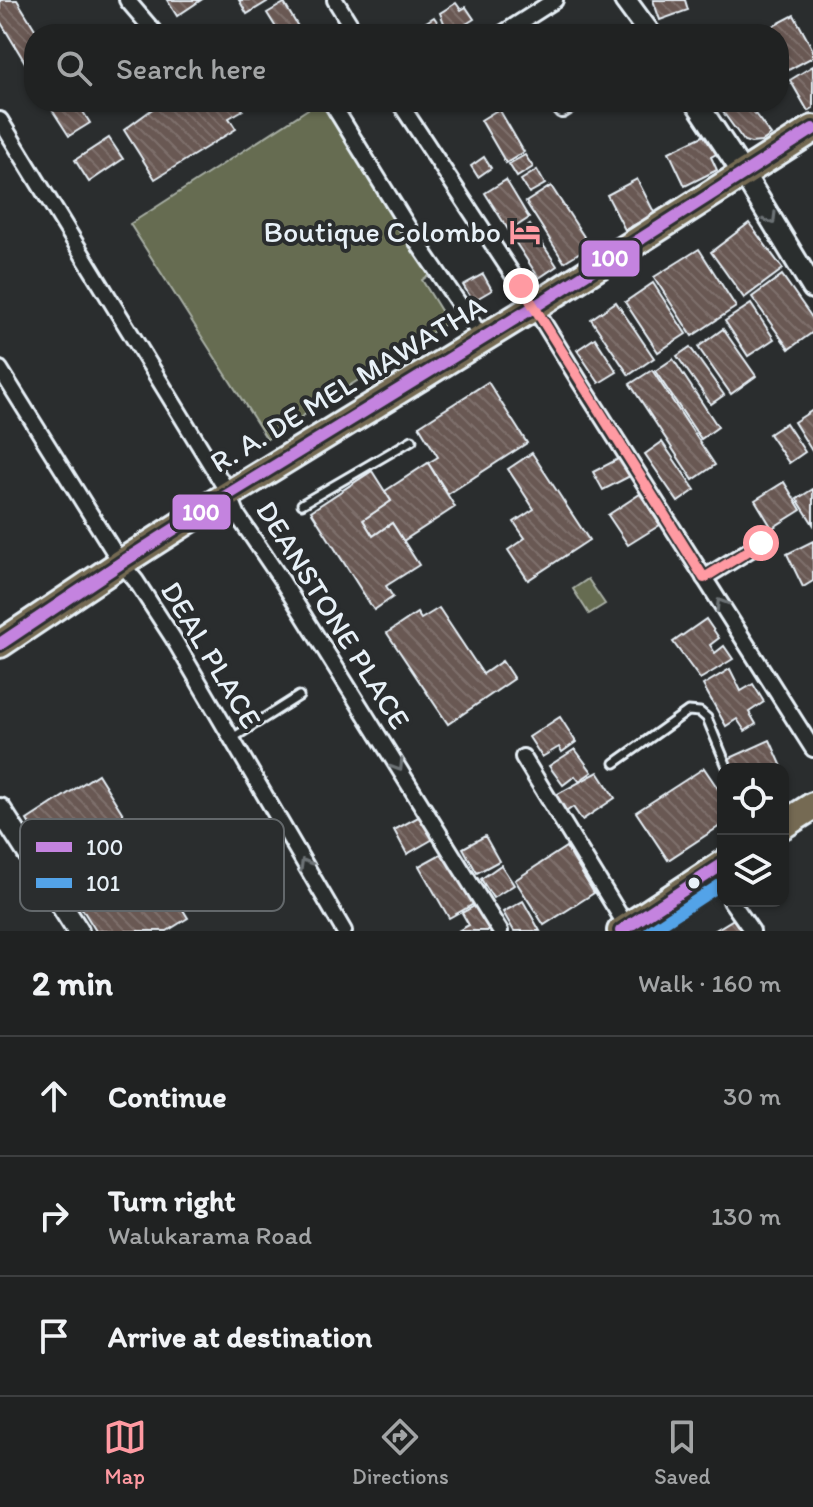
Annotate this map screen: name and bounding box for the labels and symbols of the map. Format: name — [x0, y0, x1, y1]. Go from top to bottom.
one-way arrow — [761, 210, 777, 225]
place label: Boutique Colombo — [264, 213, 501, 250]
hotel icon: Boutique Colombo — [508, 215, 542, 249]
line badge: 100 — [580, 239, 641, 278]
text: 100 — [591, 245, 629, 272]
route end — [503, 268, 539, 304]
street label: R. A. DE MEL MAWATHA — [203, 287, 492, 481]
line badge: 100 — [171, 493, 232, 531]
street label: DEANSTONE PLACE — [248, 494, 419, 736]
text: 100 — [182, 499, 220, 526]
route start — [743, 525, 779, 561]
street label: DEAL PLACE — [153, 574, 270, 735]
one-way arrow — [716, 599, 731, 613]
one-way arrow — [388, 757, 403, 772]
legend — [20, 819, 284, 911]
text: 100 — [86, 834, 123, 861]
one-way arrow — [299, 858, 315, 873]
text: 101 — [86, 870, 120, 897]
unlabelled marker — [686, 875, 702, 891]

